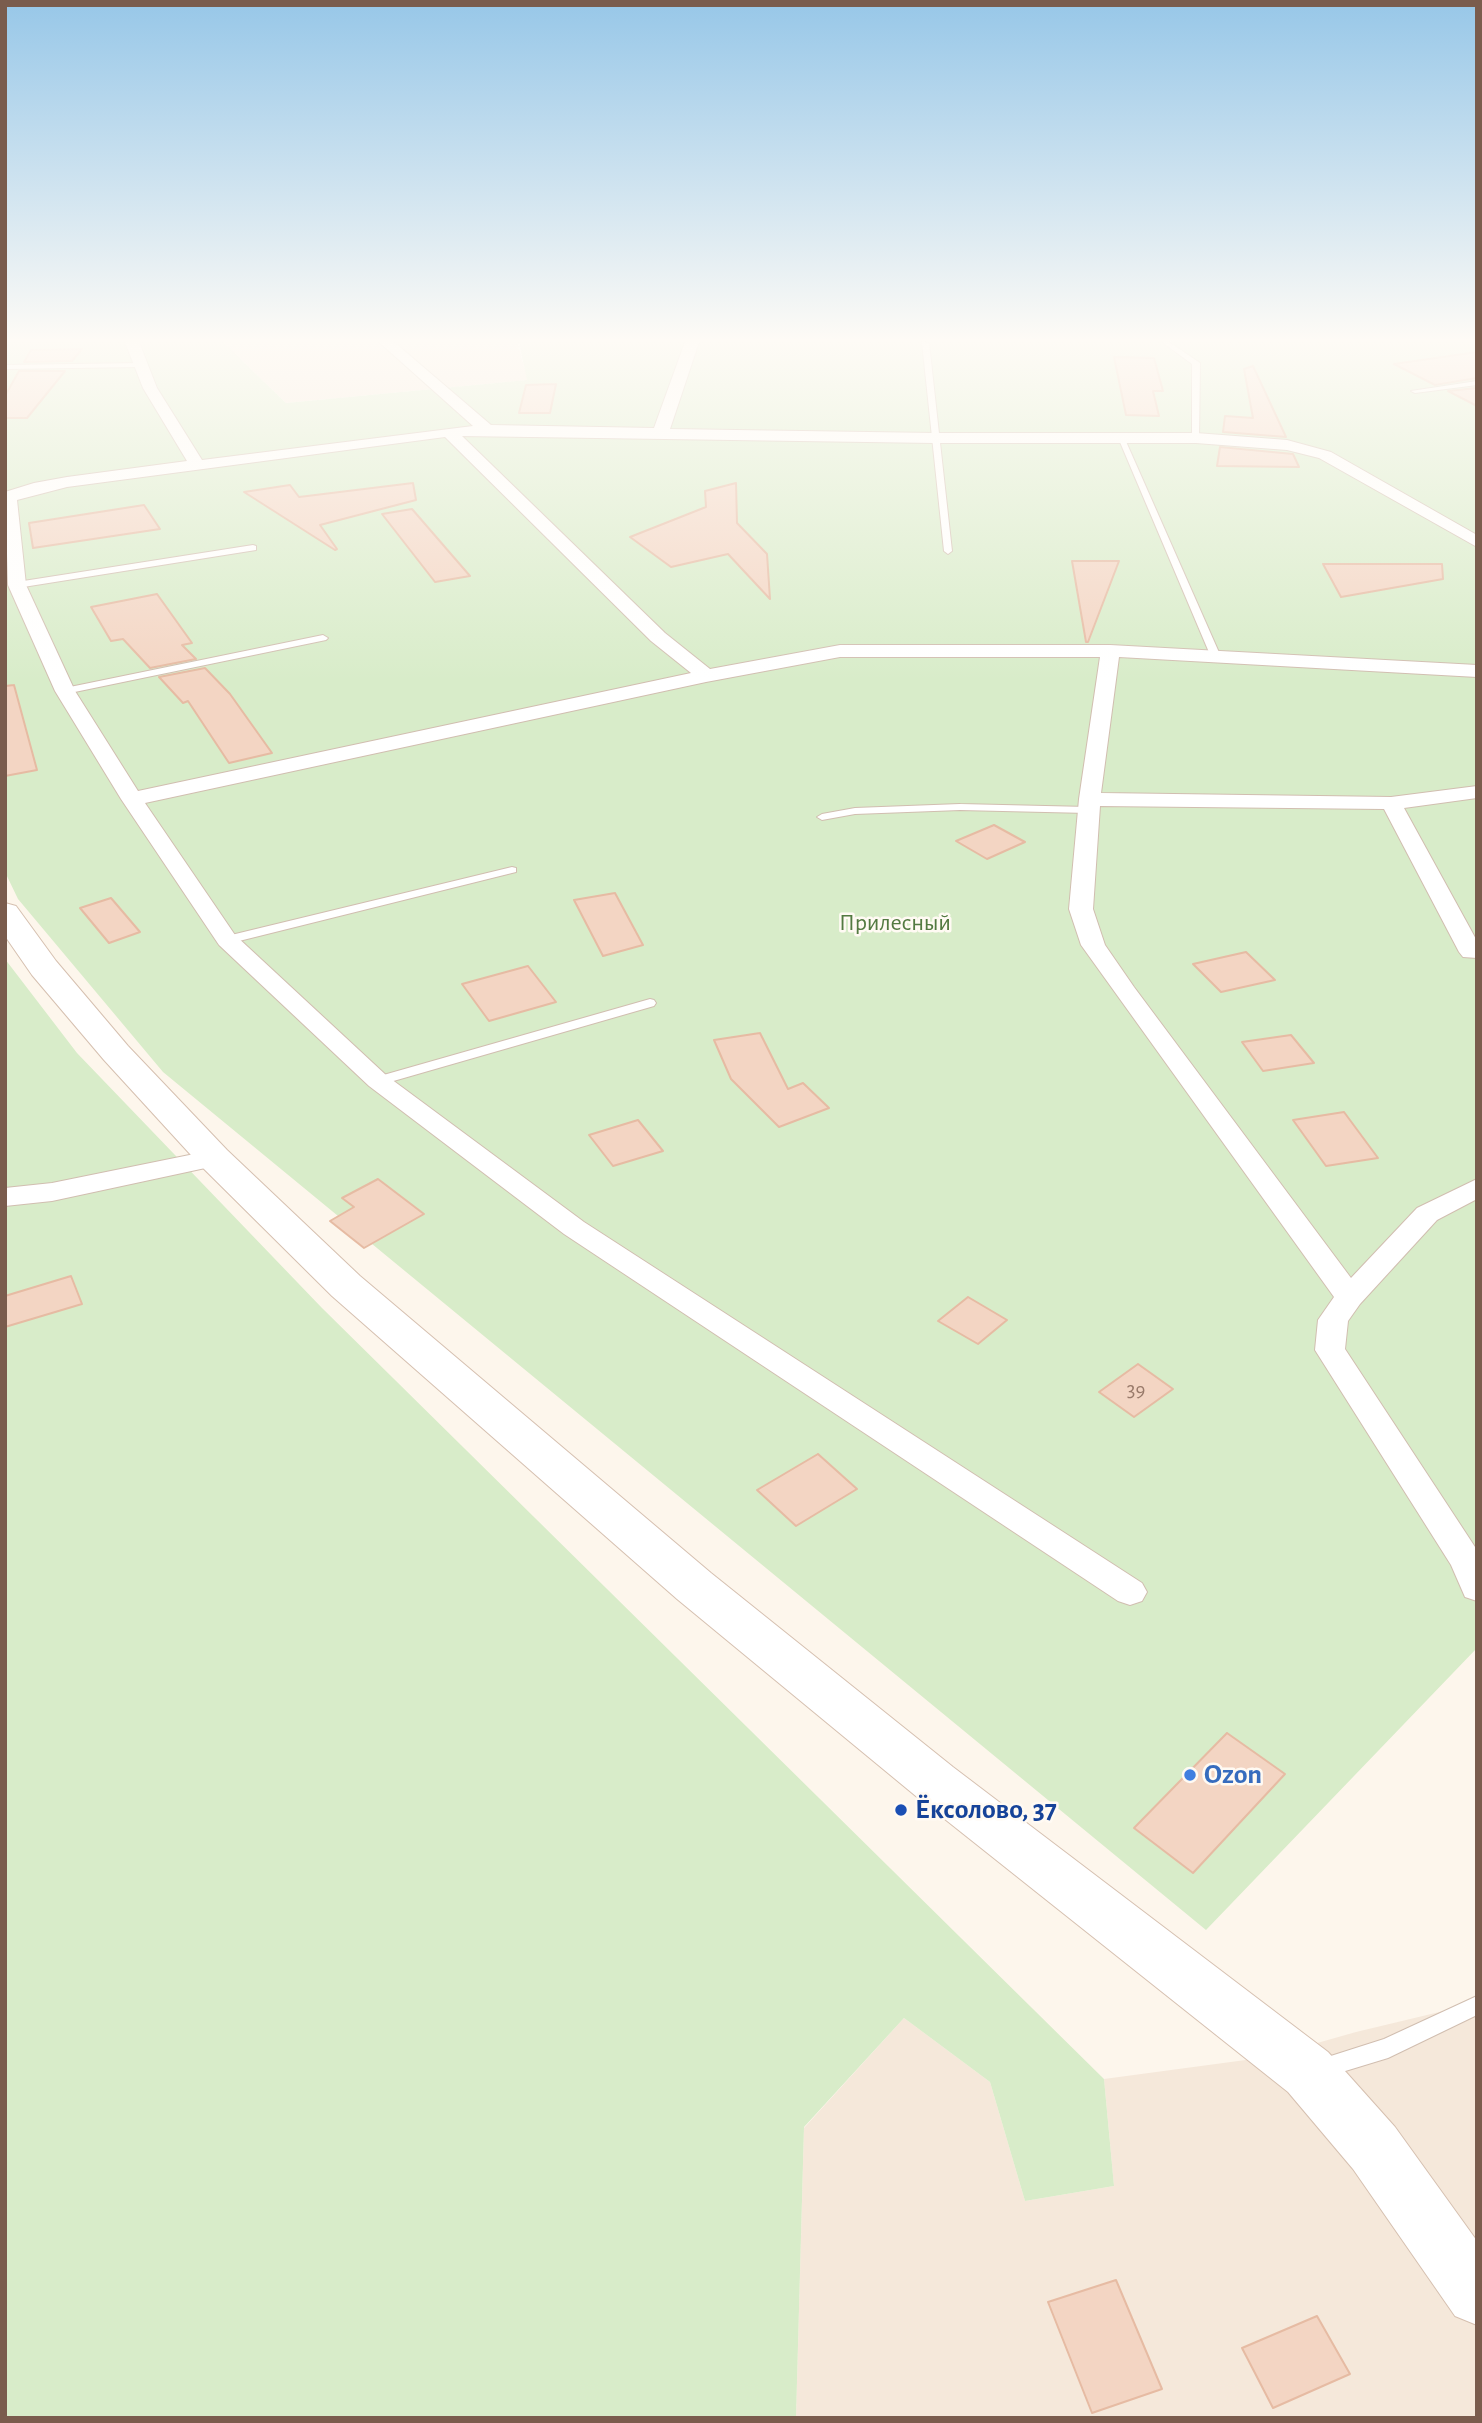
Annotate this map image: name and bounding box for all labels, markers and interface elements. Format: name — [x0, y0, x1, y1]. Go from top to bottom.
park label: Прилесный — [839, 909, 951, 937]
house number: 39 — [1127, 1377, 1145, 1403]
place label: Ozon — [1204, 1758, 1262, 1792]
marker: Ozon — [1182, 1767, 1198, 1783]
place label: Ёксолово, 37 — [915, 1793, 1057, 1827]
marker: Ёксолово, 37 — [893, 1802, 909, 1818]

